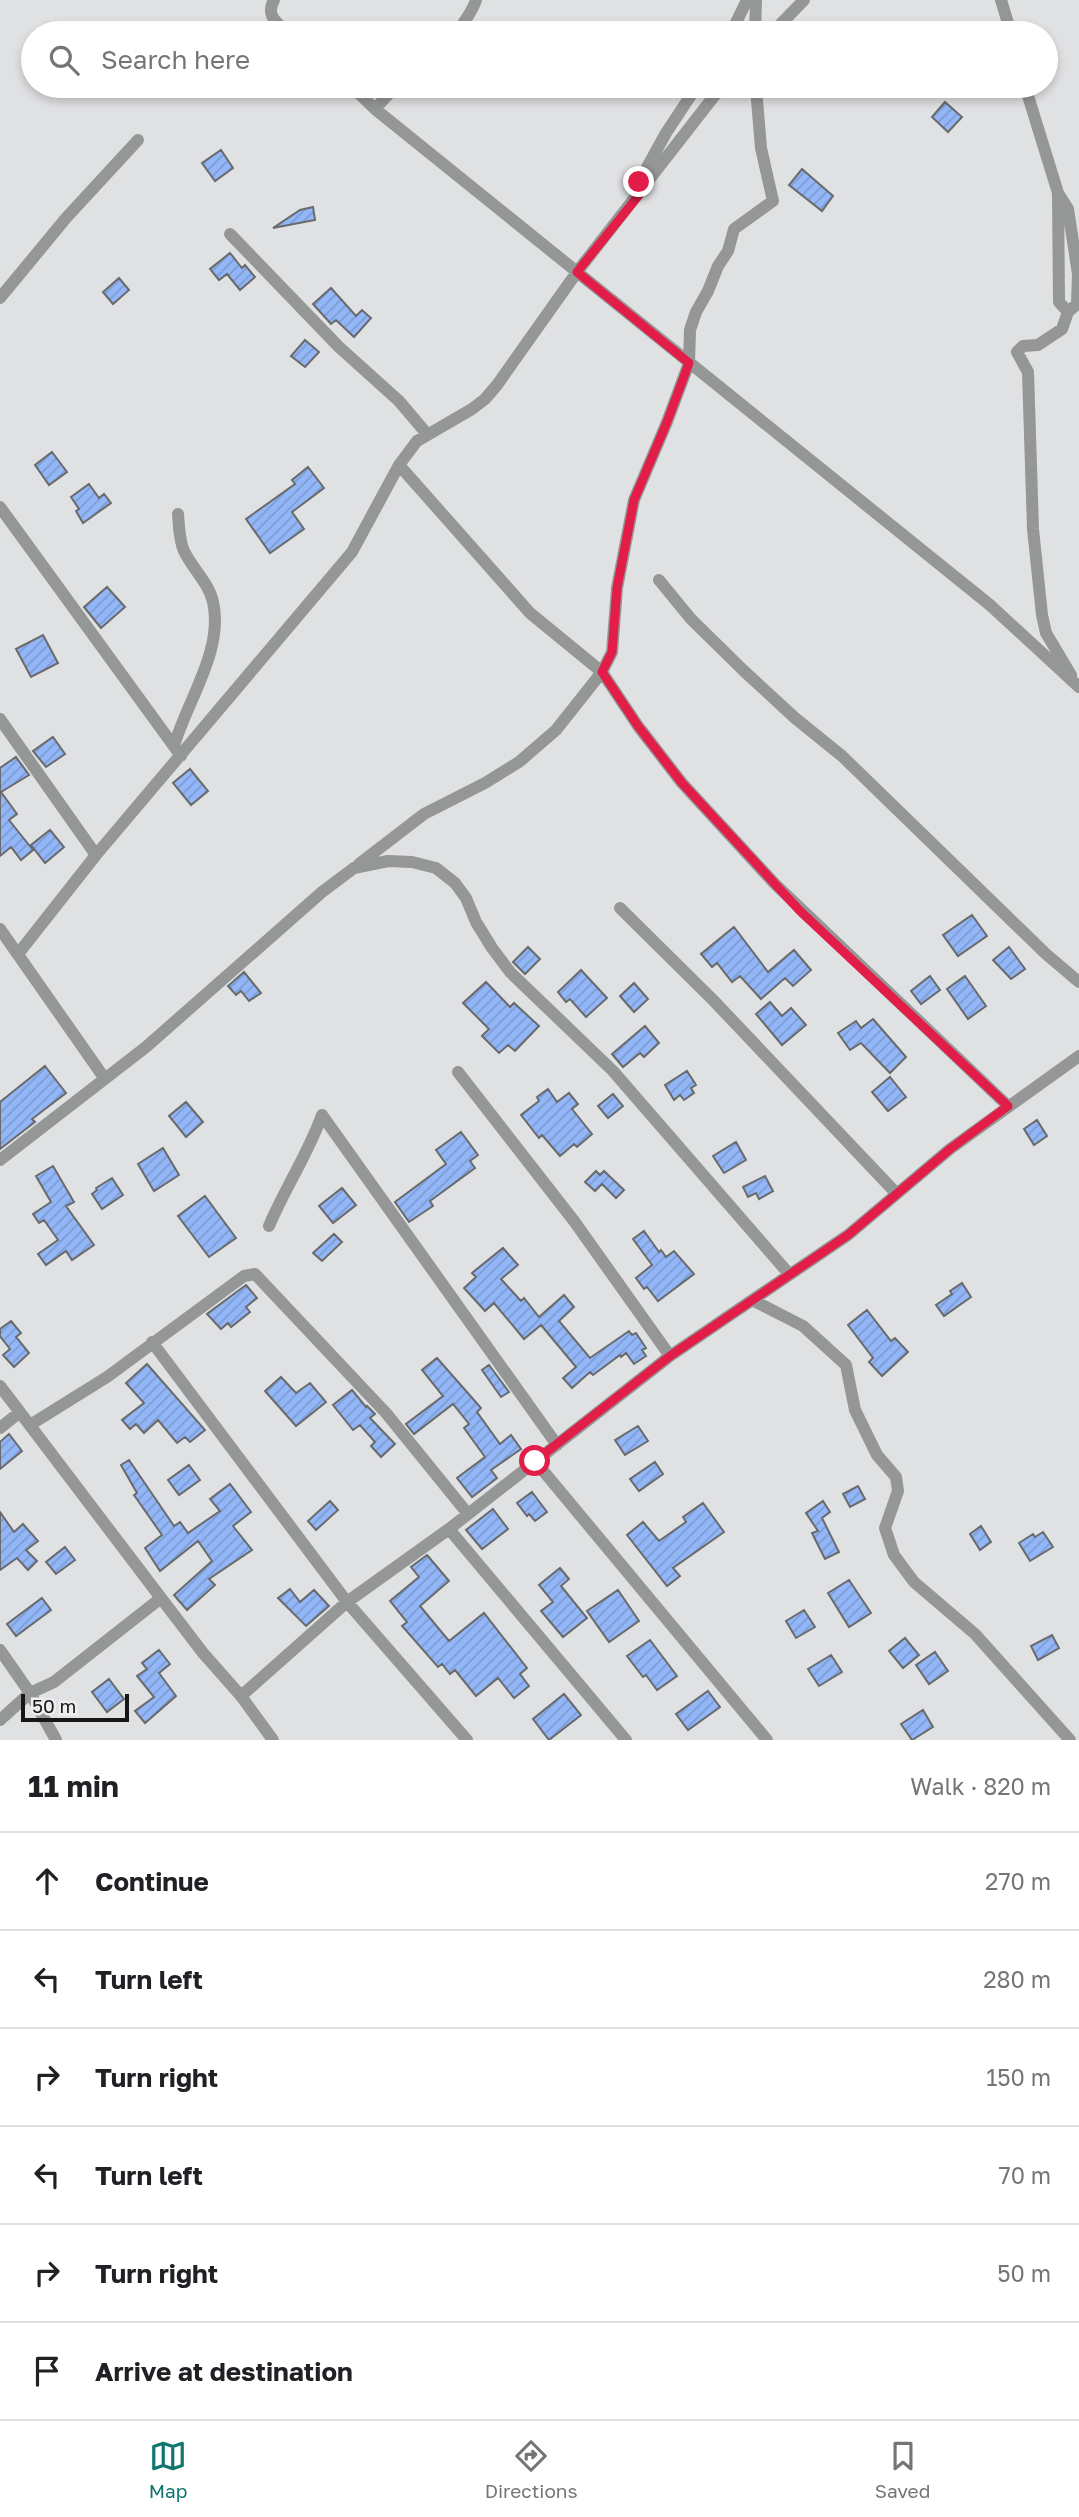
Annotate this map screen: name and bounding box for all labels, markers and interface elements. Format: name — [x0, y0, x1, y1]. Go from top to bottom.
search box — [21, 21, 1058, 98]
icon: search — [45, 41, 83, 79]
text: Search here — [101, 44, 250, 75]
route end — [623, 166, 654, 197]
route start — [519, 1445, 550, 1476]
scale bar — [21, 1691, 130, 1723]
text: 50 m — [32, 1694, 76, 1717]
text: 11 min — [28, 1768, 119, 1804]
text: Walk · 820 m — [910, 1772, 1051, 1800]
icon: ahead — [28, 1862, 66, 1900]
text: Continue — [95, 1866, 209, 1897]
text: 270 m — [985, 1867, 1051, 1895]
icon: left — [28, 1960, 66, 1998]
text: Turn left — [95, 1964, 203, 1995]
text: 280 m — [983, 1965, 1051, 1993]
icon: right — [28, 2058, 66, 2096]
text: Turn right — [95, 2062, 218, 2093]
text: 150 m — [986, 2063, 1051, 2091]
icon: left — [28, 2156, 66, 2194]
text: Turn left — [95, 2160, 203, 2191]
text: 70 m — [998, 2161, 1051, 2189]
icon: right — [28, 2254, 66, 2292]
text: Turn right — [95, 2258, 218, 2289]
text: 50 m — [997, 2259, 1051, 2287]
icon: arrive — [28, 2352, 66, 2390]
text: Arrive at destination — [95, 2356, 353, 2387]
tab: Map — [149, 2437, 187, 2502]
tab: Directions — [485, 2437, 578, 2502]
tab: Saved — [875, 2437, 930, 2502]

